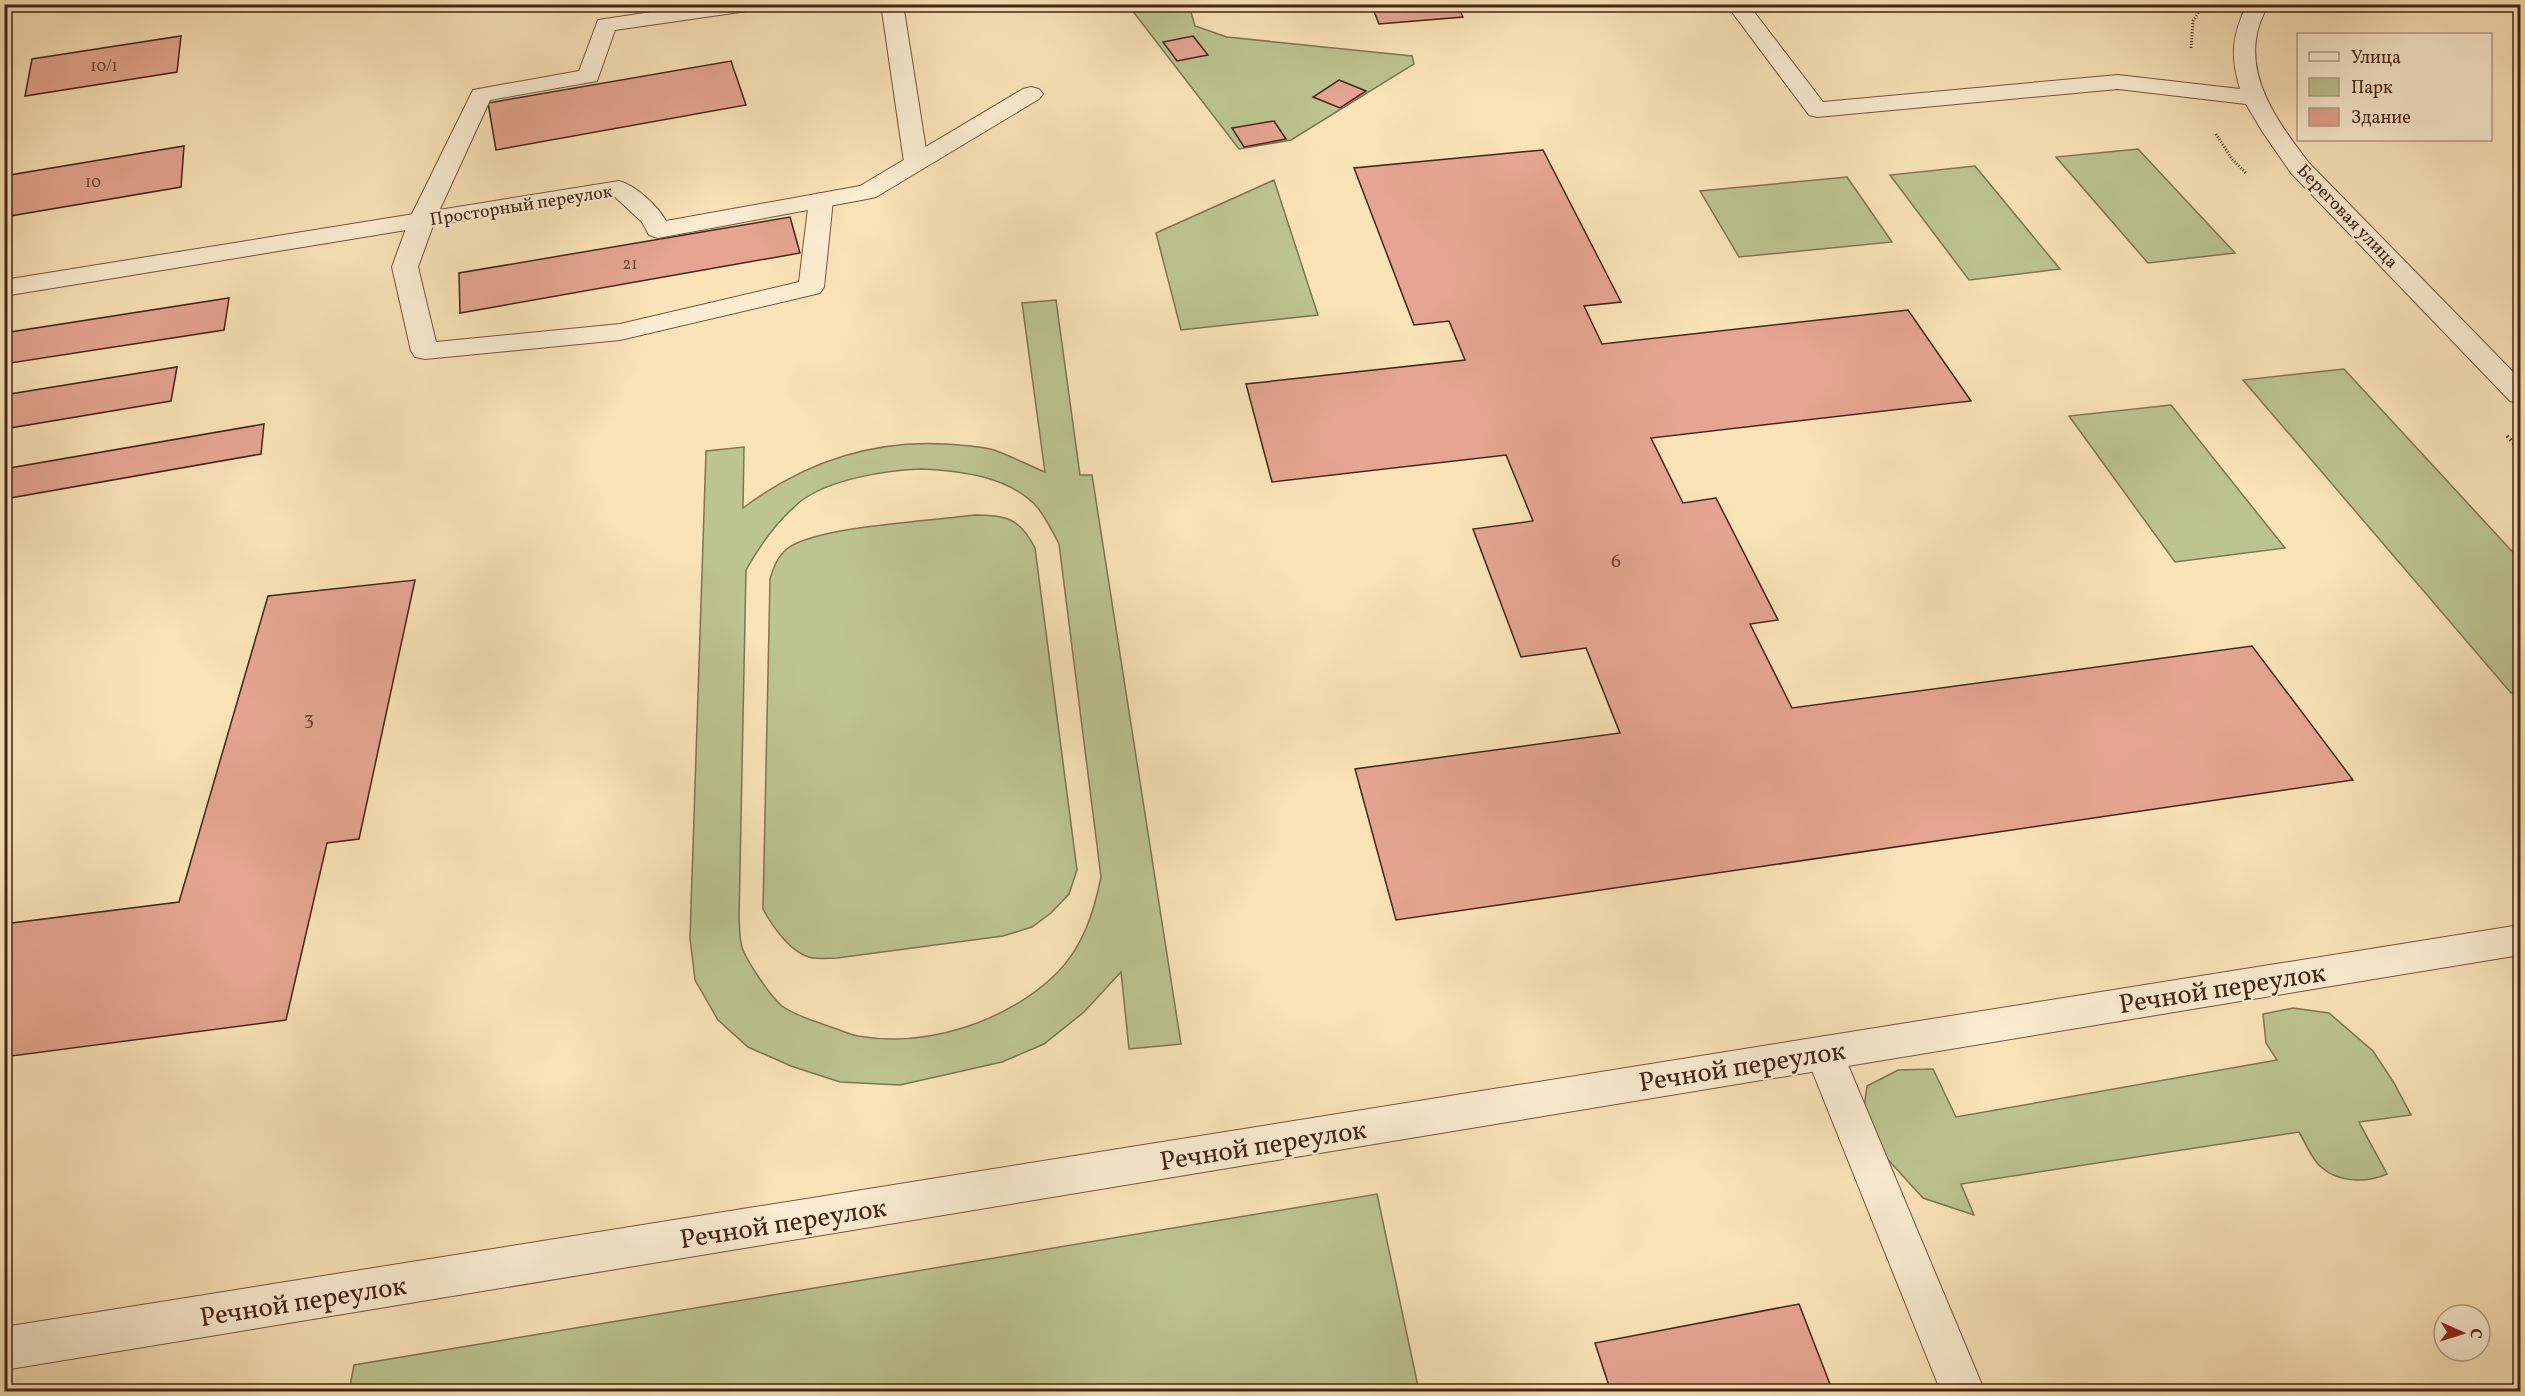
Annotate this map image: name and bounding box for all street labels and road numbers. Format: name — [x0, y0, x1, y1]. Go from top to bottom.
street label: Береговая улица — [2291, 159, 2403, 275]
street label: Просторный переулок — [428, 180, 615, 233]
street label: Речной переулок — [2116, 955, 2328, 1025]
street label: Речной переулок — [1636, 1033, 1848, 1103]
street label: Речной переулок — [1157, 1112, 1369, 1182]
street label: Речной переулок — [677, 1190, 889, 1260]
street label: Речной переулок — [197, 1268, 409, 1338]

